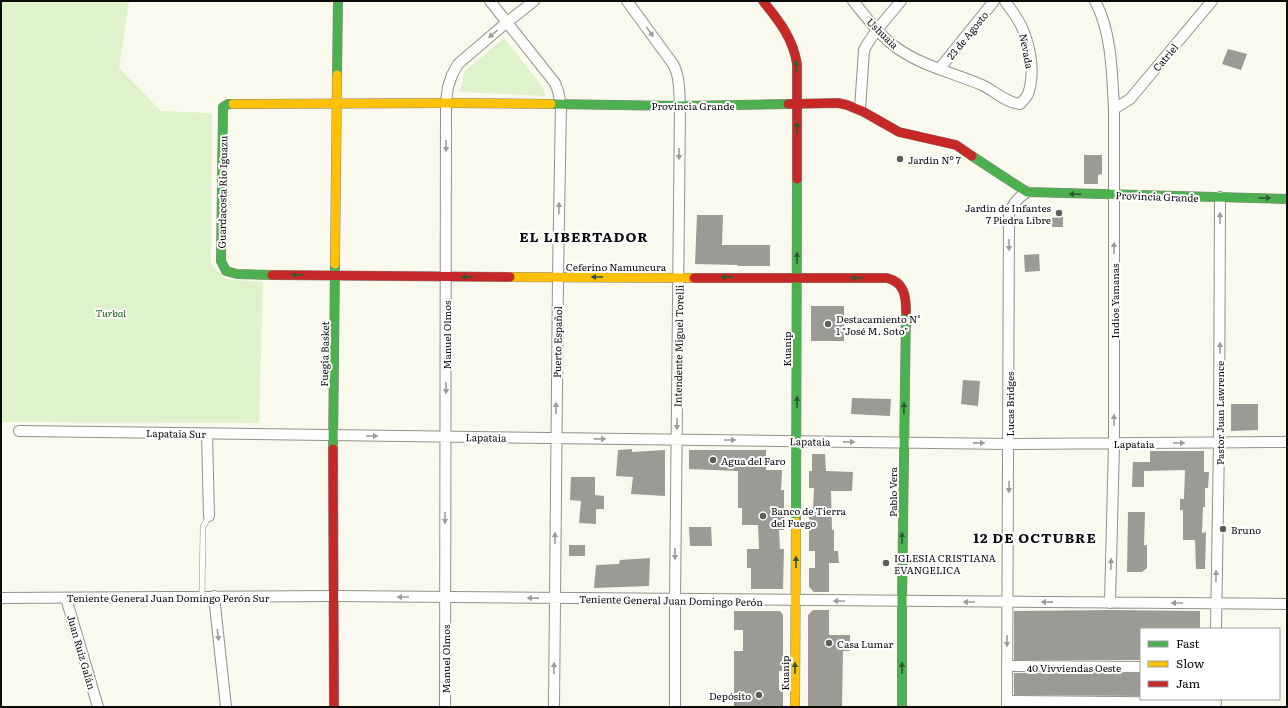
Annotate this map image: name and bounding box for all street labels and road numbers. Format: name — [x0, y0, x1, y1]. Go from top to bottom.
street label: 23 de Agosto — [943, 7, 991, 62]
street label: Ushuaia — [864, 14, 903, 52]
street label: Nevada — [1016, 32, 1038, 70]
street label: Catriel — [1149, 39, 1182, 74]
street label: Provincia Grande — [651, 98, 735, 113]
street label: Guardacosta Rio Iguazu — [214, 135, 230, 248]
street label: Provincia Grande — [1115, 187, 1199, 205]
street label: Ceferino Namuncura — [566, 259, 667, 274]
street label: Indios Yamanas — [1107, 263, 1122, 339]
street label: Intendente Miguel Torelli — [669, 284, 687, 407]
street label: Manuel Olmos — [439, 300, 454, 369]
street label: Puerto Español — [549, 305, 565, 378]
street label: Fuegia Basket — [316, 321, 332, 387]
street label: Kuanip — [779, 332, 794, 366]
street label: Pastor Juan Lawrence — [1212, 361, 1227, 465]
street label: Lucas Bridges — [1002, 371, 1017, 437]
street label: Lapataia Sur — [146, 425, 206, 441]
street label: Lapataia — [465, 429, 507, 445]
street label: Lapataia — [789, 433, 831, 449]
street label: Lapataia — [1114, 436, 1155, 451]
street label: Pablo Vera — [885, 467, 900, 517]
street label: Teniente General Juan Domingo Perón Sur — [67, 590, 270, 605]
street label: Teniente General Juan Domingo Perón — [579, 591, 763, 609]
street label: Juan Ruiz Galán — [64, 613, 100, 691]
street label: Manuel Olmos — [438, 624, 453, 693]
street label: Kuanip — [777, 656, 792, 690]
street label: 40 Vivviendas Oeste — [1027, 660, 1121, 675]

